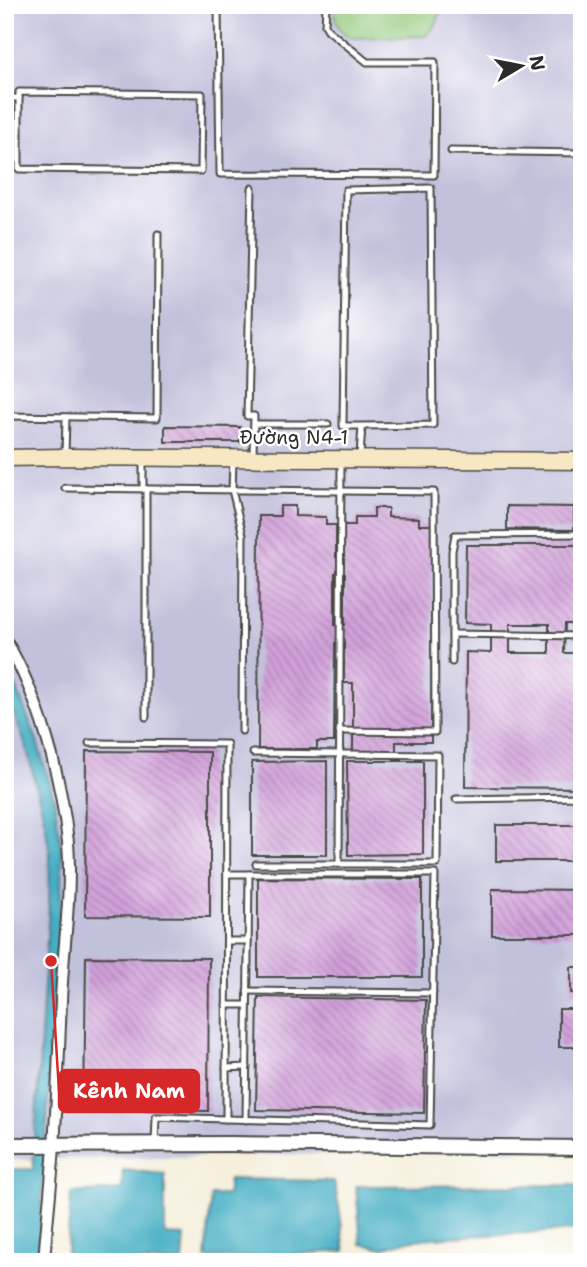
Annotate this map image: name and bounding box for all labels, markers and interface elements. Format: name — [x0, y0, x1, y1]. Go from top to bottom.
north arrow — [486, 32, 556, 102]
text: N — [524, 54, 551, 73]
street label: Đường N4-1 — [240, 425, 348, 450]
callout: Kênh Nam — [59, 1070, 199, 1112]
text: Kênh Nam — [73, 1077, 185, 1105]

